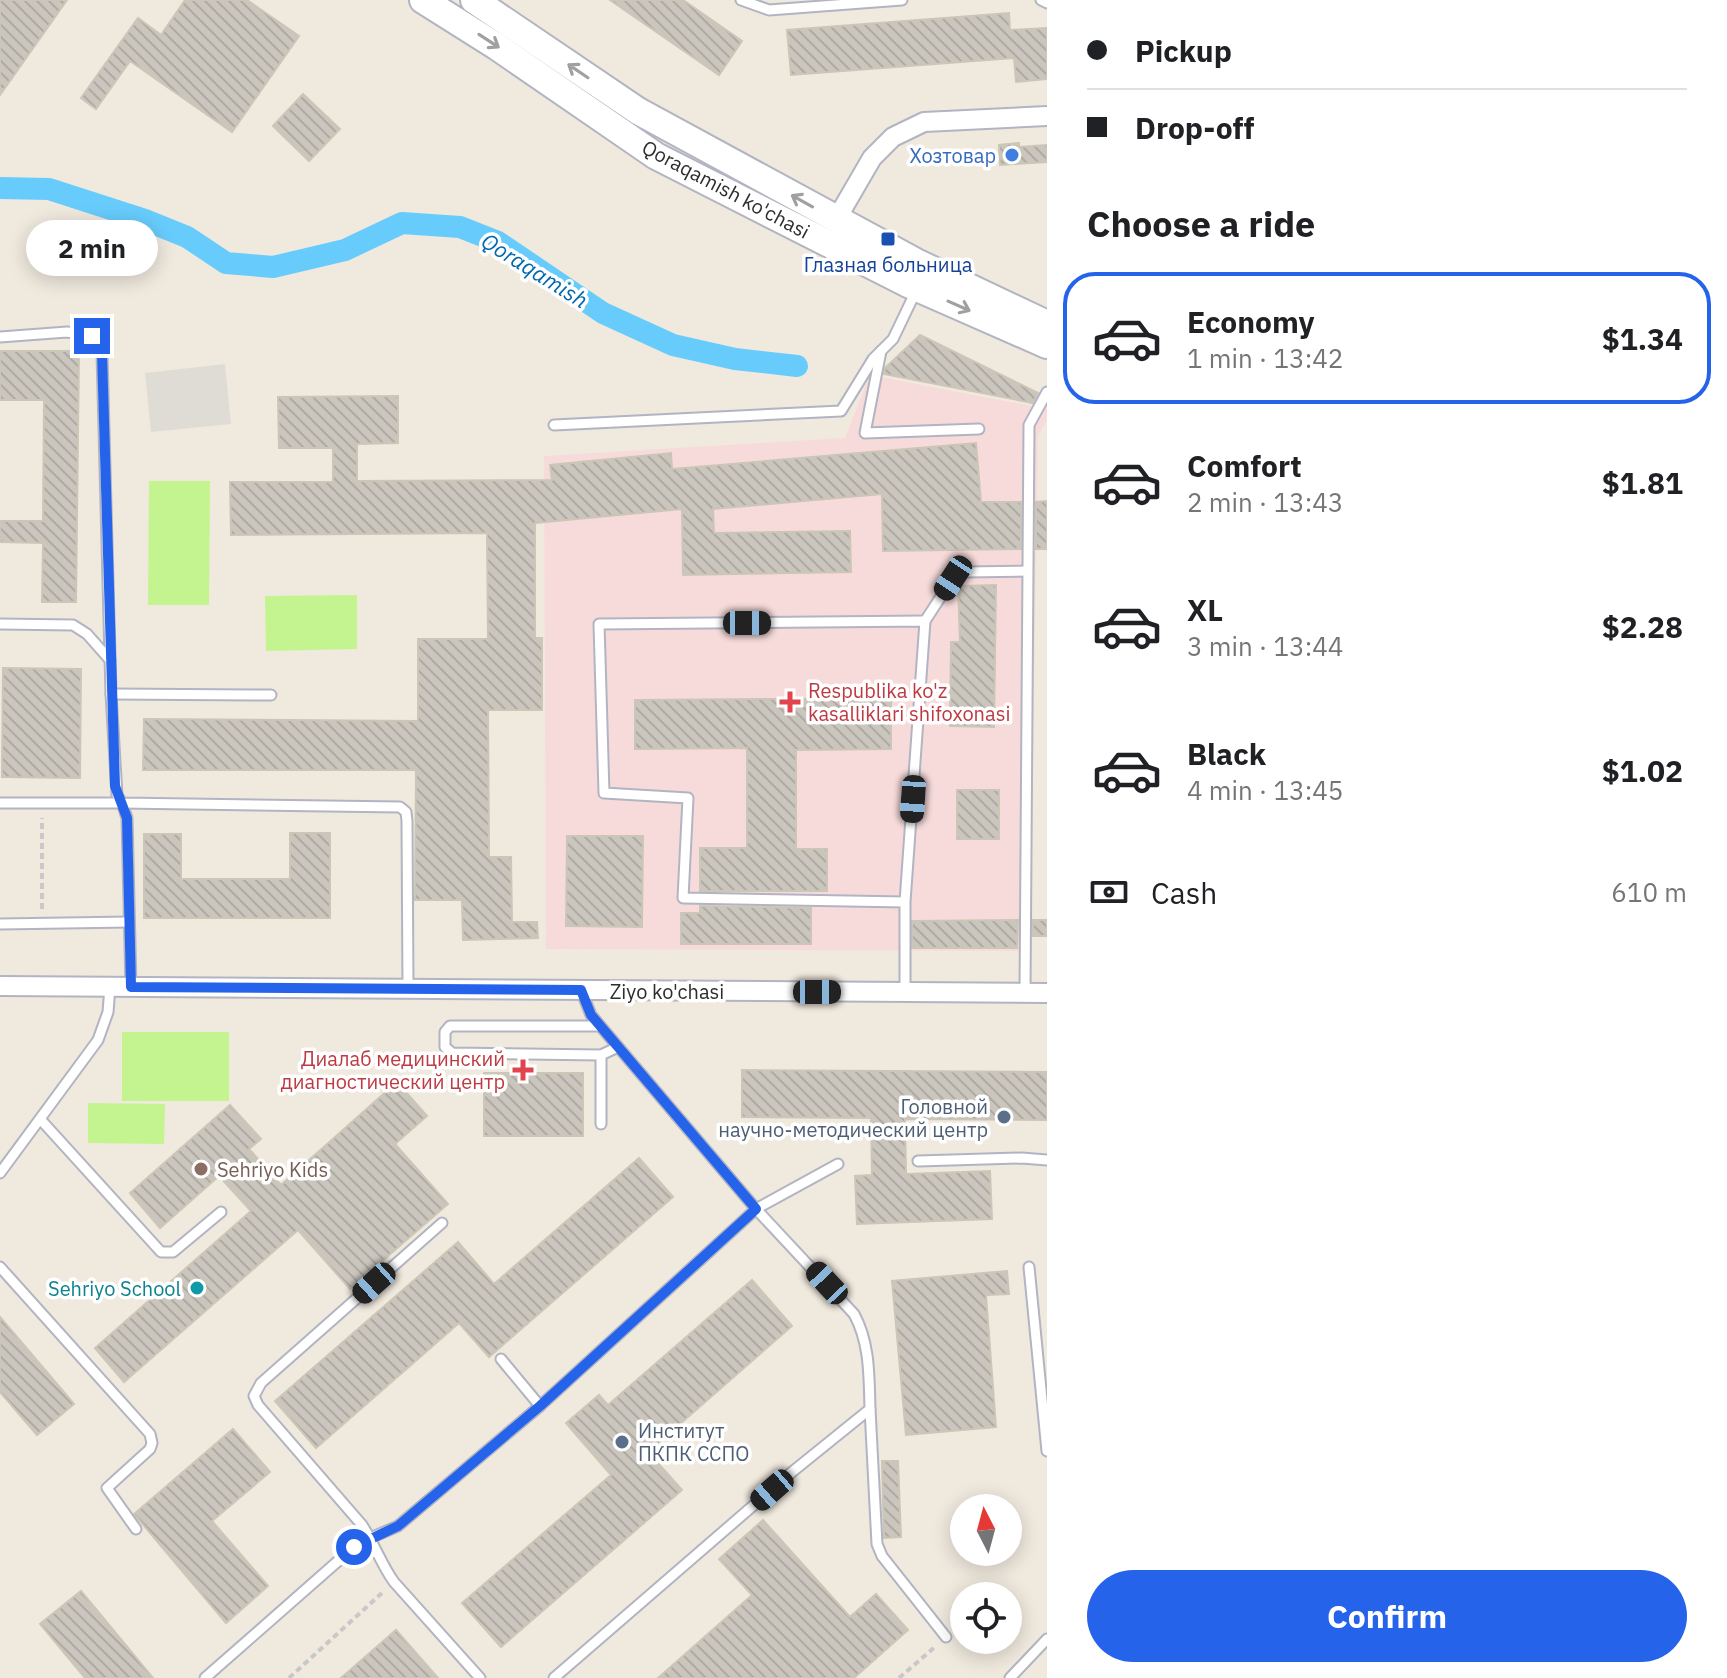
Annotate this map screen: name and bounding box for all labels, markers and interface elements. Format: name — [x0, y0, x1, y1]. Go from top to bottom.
text: Pickup — [1135, 31, 1232, 70]
one-way arrow — [477, 34, 500, 50]
one-way arrow — [567, 62, 589, 79]
text: Drop-off — [1135, 108, 1254, 147]
street label: Qoraqamish ko'chasi — [637, 133, 815, 245]
place label: Хозтовар — [909, 142, 996, 169]
marker: Хозтовар — [1003, 146, 1021, 164]
one-way arrow — [791, 193, 814, 209]
text: Choose a ride — [1087, 200, 1315, 247]
callout: 2 min — [26, 220, 158, 276]
water label: Qoraqamish — [476, 226, 594, 314]
marker: Глазная больница — [879, 230, 897, 248]
text: 2 min — [58, 231, 126, 265]
place label: Глазная больница — [804, 251, 973, 278]
one-way arrow — [946, 299, 970, 314]
icon: car — [1091, 302, 1163, 374]
text: Economy — [1187, 302, 1315, 341]
route end — [74, 318, 110, 354]
text: $1.34 — [1602, 319, 1683, 358]
text: 1 min · 13:42 — [1187, 341, 1343, 375]
icon: car — [1091, 446, 1163, 518]
text: Comfort — [1187, 446, 1302, 485]
text: $1.81 — [1602, 463, 1683, 502]
text: 2 min · 13:43 — [1187, 485, 1343, 519]
car — [930, 551, 976, 605]
icon: car — [1091, 590, 1163, 662]
text: XL — [1187, 590, 1223, 629]
text: $2.28 — [1602, 607, 1683, 646]
car — [723, 611, 771, 635]
text: 3 min · 13:44 — [1187, 629, 1343, 663]
place label: Respublika ko'z kasalliklari shifoxonasi — [808, 677, 1010, 727]
marker: Respublika ko'z kasalliklari shifoxonasi — [779, 691, 801, 713]
icon: car — [1091, 734, 1163, 806]
text: Black — [1187, 734, 1266, 773]
text: $1.02 — [1602, 751, 1683, 790]
text: 4 min · 13:45 — [1187, 773, 1343, 807]
car — [899, 774, 927, 824]
icon: cash — [1087, 870, 1131, 914]
text: Cash — [1151, 873, 1217, 912]
text: 610 m — [1611, 875, 1687, 909]
street label: Ziyo ko'chasi — [610, 978, 724, 1005]
car — [793, 980, 841, 1004]
place label: Диалаб медицинский диагностический центр — [281, 1045, 505, 1095]
marker: Диалаб медицинский диагностический центр — [512, 1059, 534, 1081]
place label: Головной научно-методический центр — [718, 1093, 988, 1143]
marker: Головной научно-методический центр — [995, 1108, 1013, 1126]
place label: Sehriyo Kids — [217, 1156, 328, 1183]
marker: Sehriyo Kids — [192, 1160, 210, 1178]
car — [802, 1257, 852, 1309]
car — [348, 1258, 400, 1308]
place label: Sehriyo School — [48, 1275, 181, 1302]
marker: Sehriyo School — [188, 1279, 206, 1297]
place label: Институт ПКПК ССПО — [638, 1417, 750, 1467]
marker: Институт ПКПК ССПО — [613, 1433, 631, 1451]
car — [746, 1465, 798, 1515]
north arrow — [950, 1494, 1022, 1566]
map controls — [950, 1494, 1022, 1654]
route start — [336, 1529, 372, 1565]
button: Confirm — [1087, 1570, 1687, 1662]
button: locate — [950, 1582, 1022, 1654]

